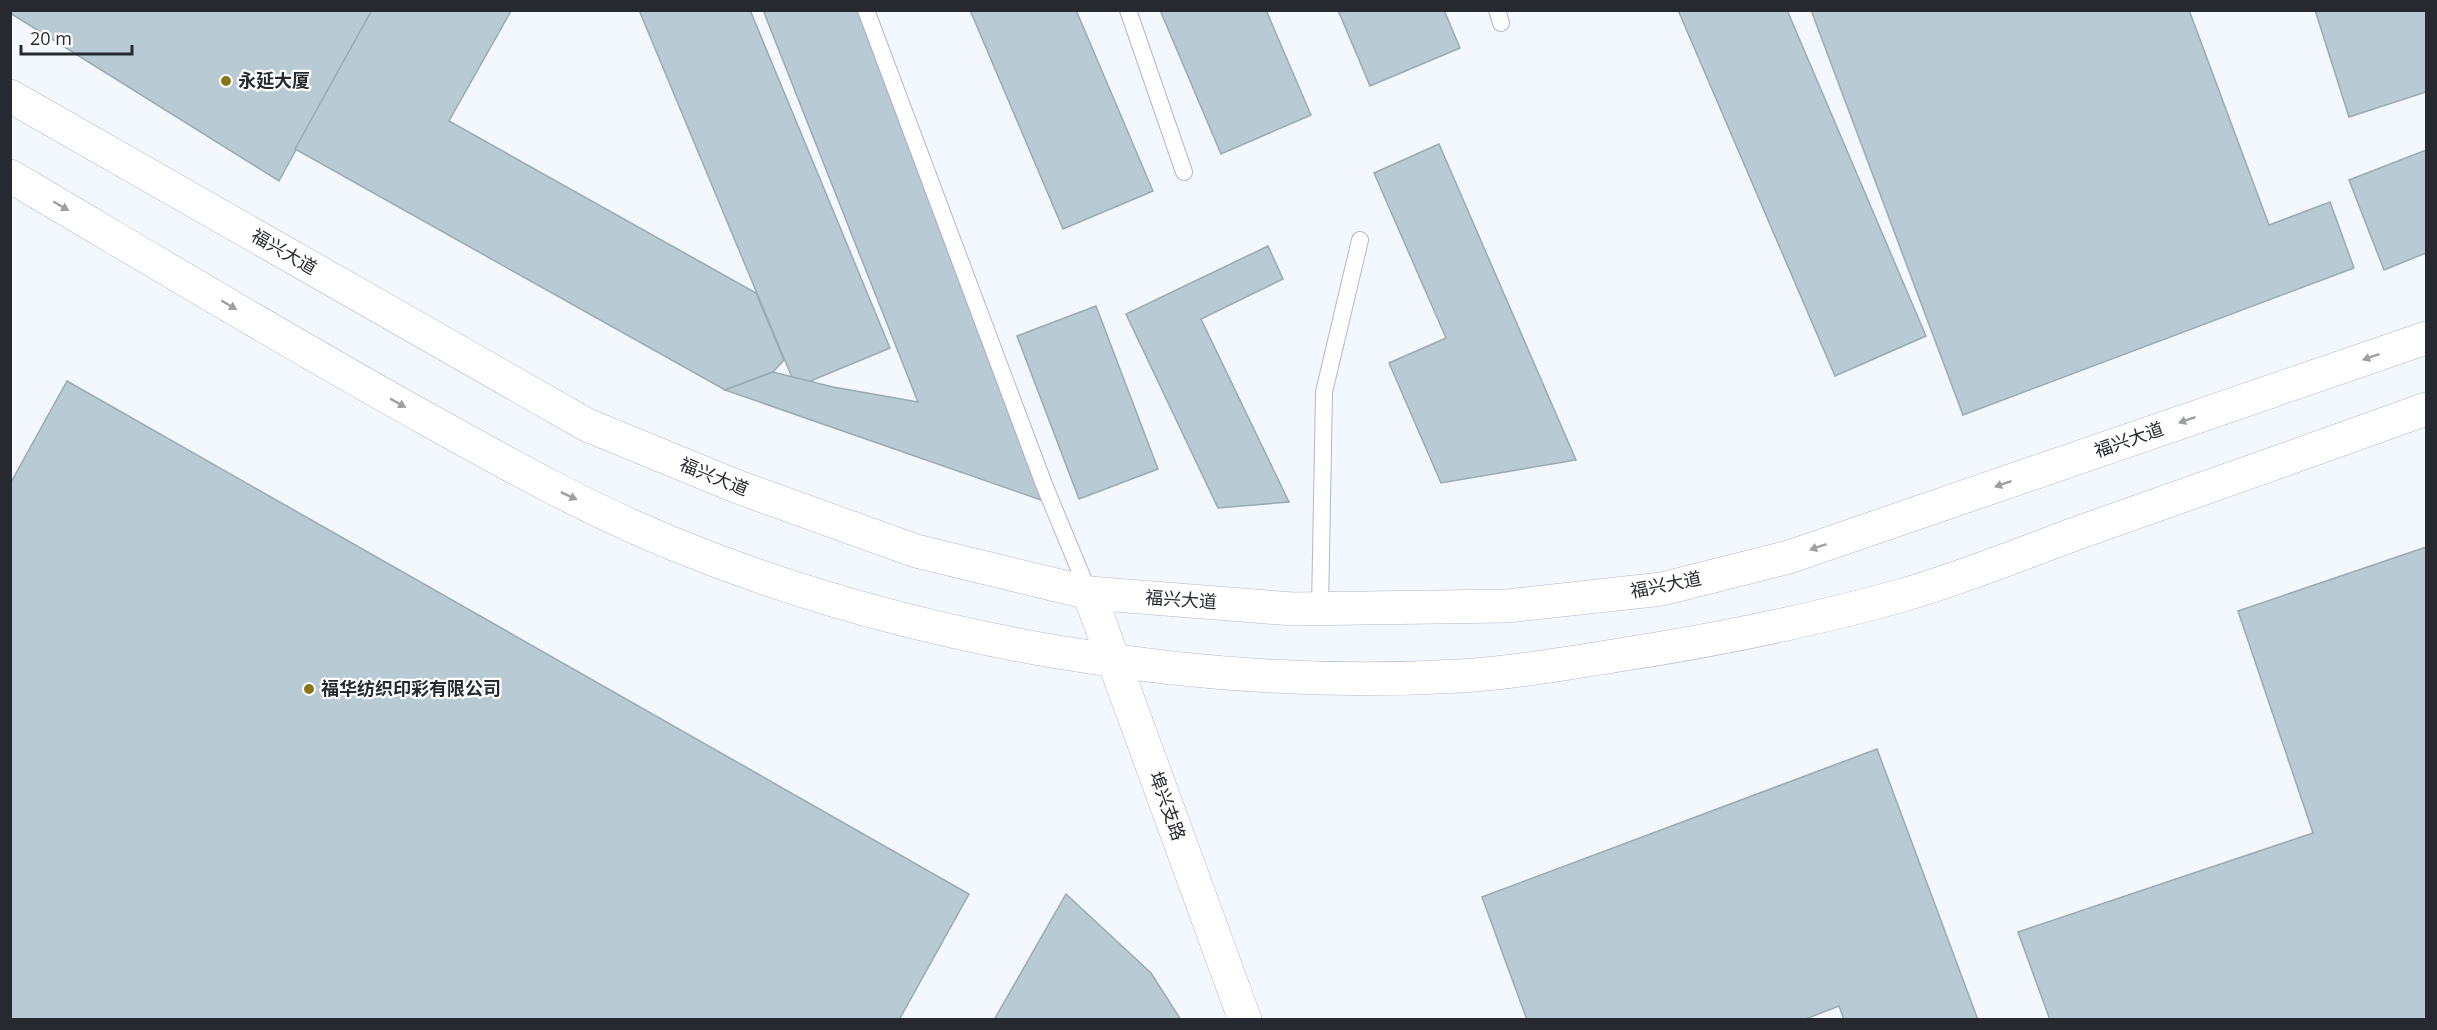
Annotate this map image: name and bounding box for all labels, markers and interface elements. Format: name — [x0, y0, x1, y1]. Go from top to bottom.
scale bar — [21, 18, 132, 56]
text: 20 m — [30, 26, 72, 50]
place label: 永延大厦 — [238, 68, 310, 92]
marker: 永延大厦 — [219, 74, 233, 88]
one-way arrow — [53, 201, 70, 211]
street label: 福兴大道 — [247, 223, 322, 280]
one-way arrow — [221, 300, 238, 310]
one-way arrow — [2362, 352, 2380, 362]
one-way arrow — [389, 398, 406, 408]
street label: 福兴大道 — [2091, 416, 2167, 462]
one-way arrow — [2178, 416, 2196, 426]
street label: 福兴大道 — [677, 451, 752, 501]
one-way arrow — [1994, 480, 2012, 489]
one-way arrow — [561, 491, 578, 500]
one-way arrow — [1809, 543, 1827, 552]
street label: 福兴大道 — [1628, 565, 1703, 603]
street label: 福兴大道 — [1144, 585, 1218, 613]
place label: 福华纺织印彩有限公司 — [321, 676, 501, 700]
marker: 福华纺织印彩有限公司 — [302, 682, 316, 696]
street label: 埠兴支路 — [1144, 768, 1192, 844]

